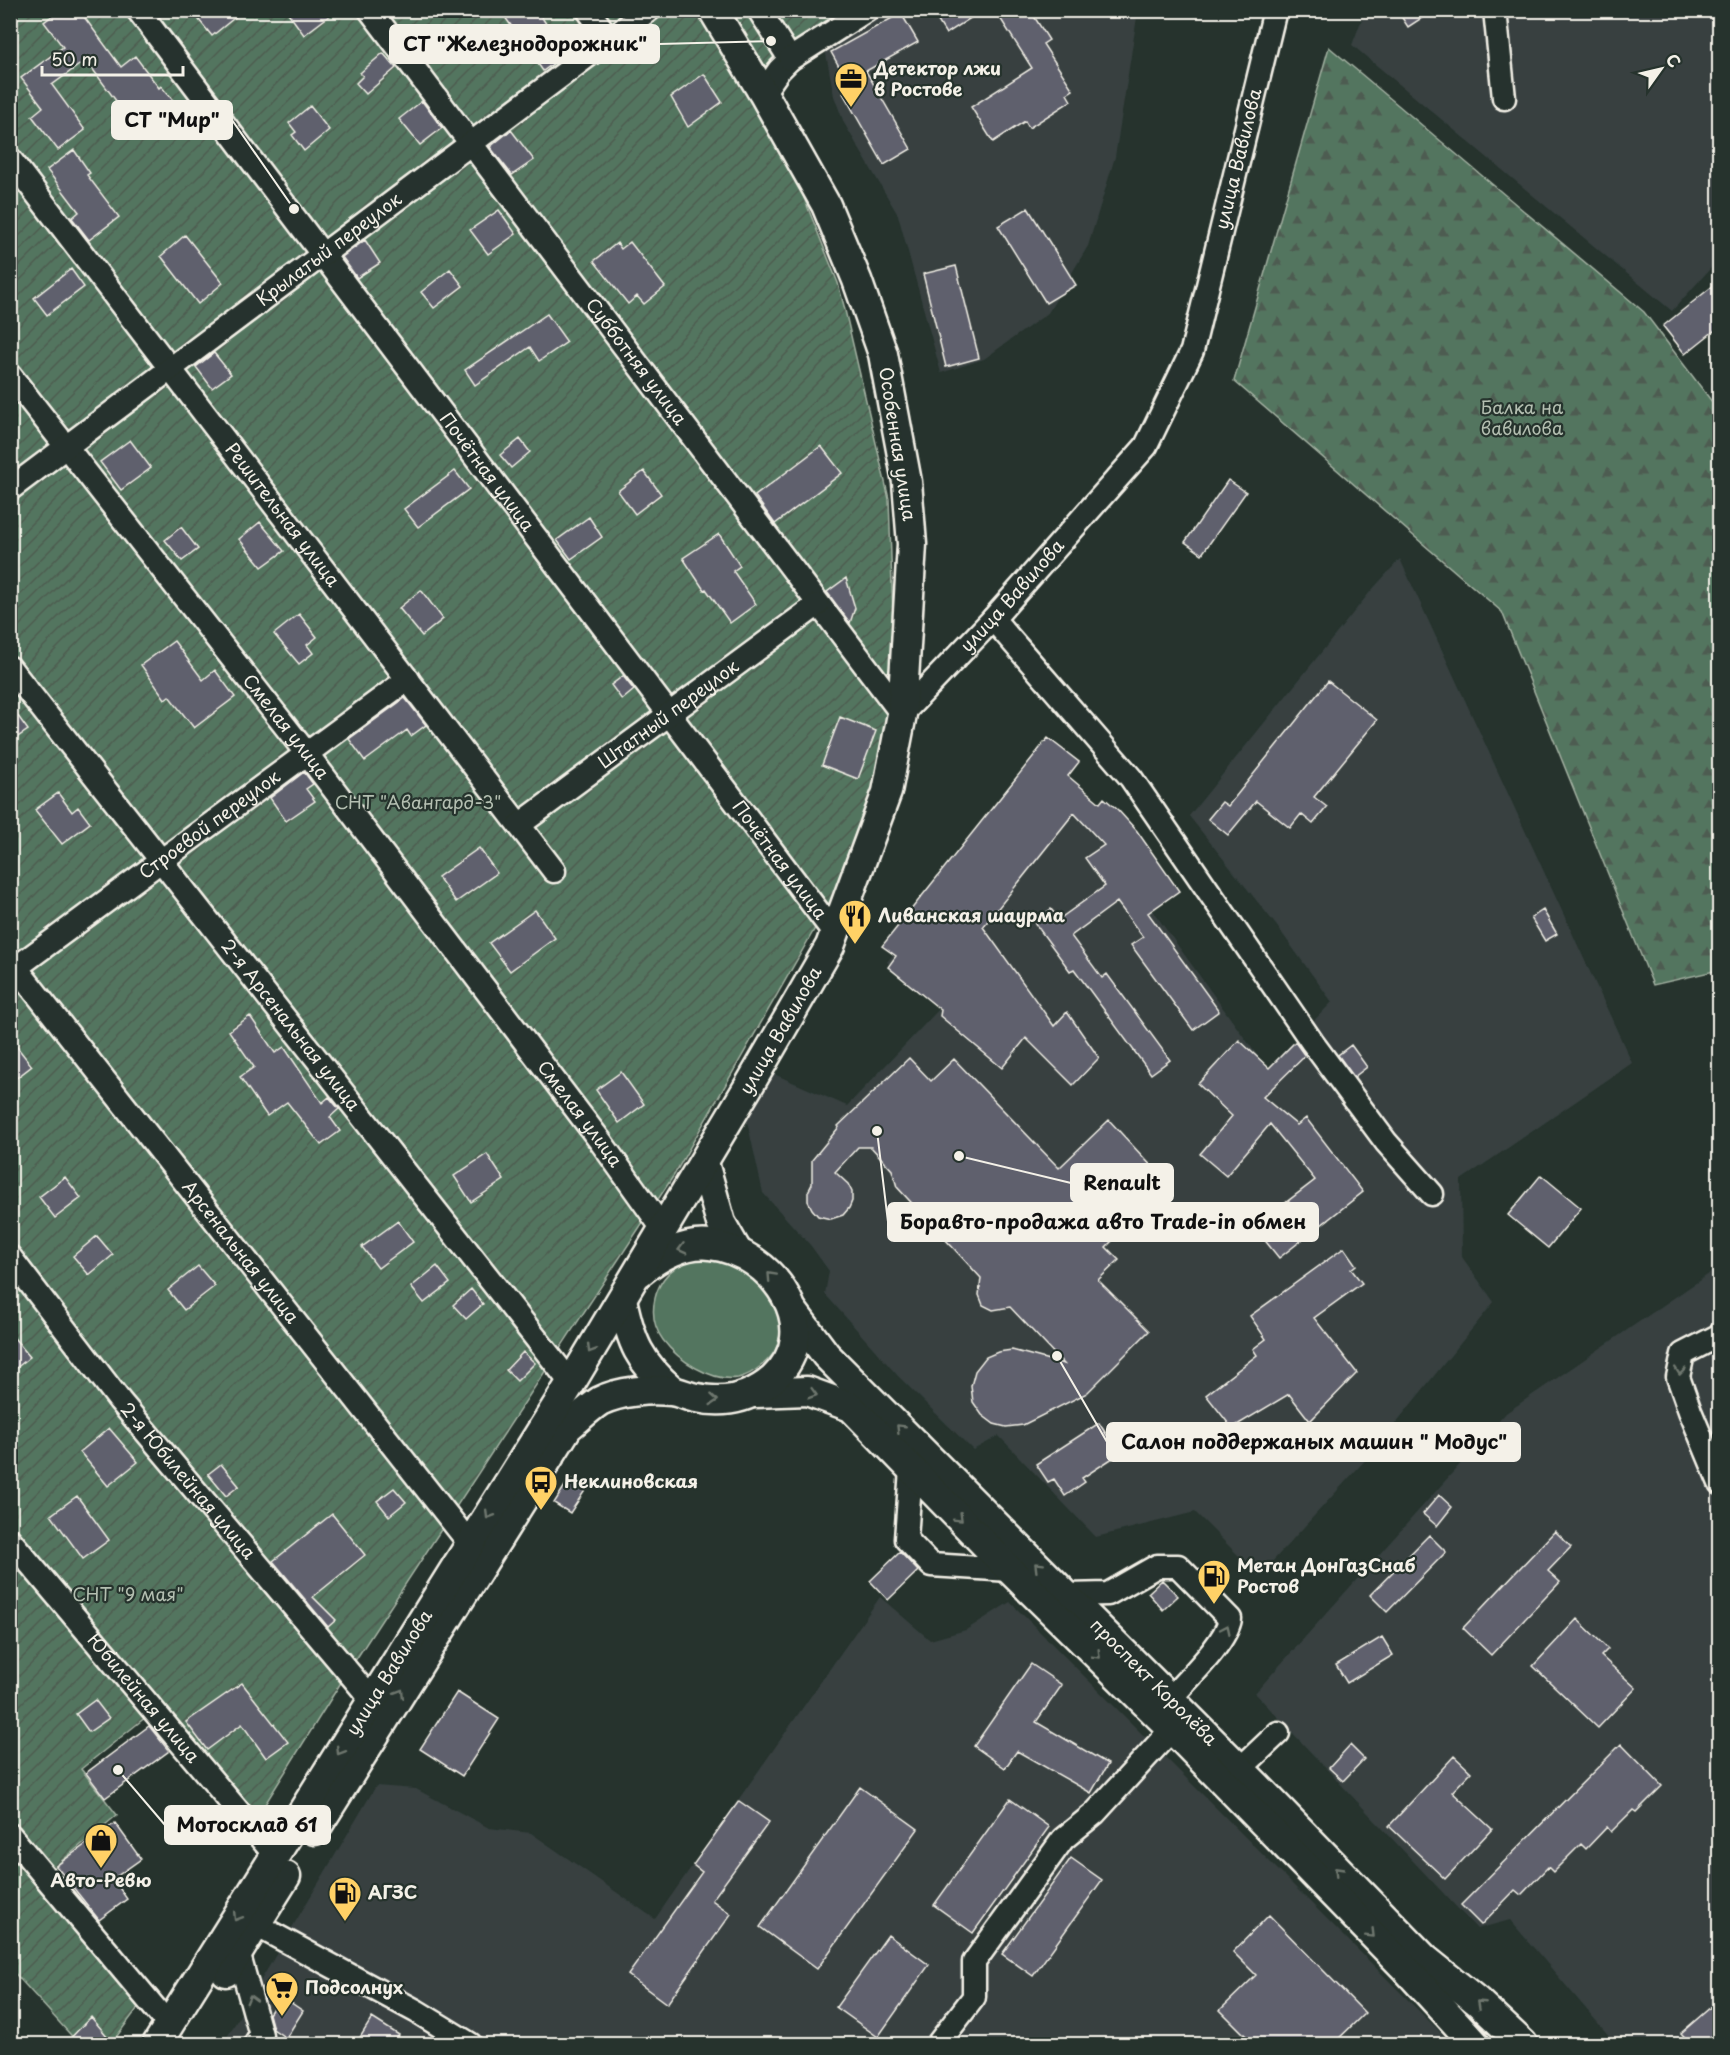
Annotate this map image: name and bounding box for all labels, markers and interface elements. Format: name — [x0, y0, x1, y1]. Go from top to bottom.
callout: СТ "Железнодорожник" — [390, 25, 659, 63]
text: СТ "Железнодорожник" — [403, 28, 647, 58]
scale bar — [42, 39, 183, 77]
north arrow — [1631, 39, 1691, 99]
text: 50 m — [51, 45, 98, 72]
text: С — [1661, 48, 1688, 72]
place label: Детектор лжи в Ростове — [873, 54, 1001, 102]
office icon: Детектор лжи в Ростове — [833, 61, 869, 108]
street label: улица Вавилова — [1207, 85, 1268, 232]
callout: СТ "Мир" — [112, 101, 232, 139]
text: СТ "Мир" — [124, 104, 220, 134]
street label: Крылатый переулок — [250, 185, 407, 312]
street label: Субботняя улица — [580, 292, 694, 431]
street label: Особенная улица — [873, 365, 924, 523]
park label: Балка на вавилова — [1481, 393, 1564, 441]
street label: Почётная улица — [434, 406, 542, 537]
street label: Решительная улица — [219, 436, 347, 592]
street label: улица Вавилова — [953, 532, 1070, 658]
street label: Штатный переулок — [592, 652, 744, 774]
street label: Смелая улица — [237, 668, 337, 785]
street label: Строевой переулок — [132, 762, 285, 885]
park label: СНТ "Авангард-3" — [335, 788, 501, 815]
street label: Почётная улица — [727, 794, 835, 925]
restaurant icon: Ливанская шаурма — [837, 898, 873, 945]
place label: Ливанская шаурма — [878, 901, 1066, 928]
street label: 2-я Арсенальная улица — [215, 932, 368, 1117]
street label: улица Вавилова — [732, 960, 828, 1099]
street label: Смелая улица — [532, 1054, 630, 1173]
callout: Renault — [1071, 1164, 1173, 1202]
text: Renault — [1083, 1167, 1161, 1197]
street label: Арсенальная улица — [176, 1174, 307, 1329]
callout: Боравто-продажа авто Trade-in обмен — [888, 1203, 1318, 1241]
text: Боравто-продажа авто Trade-in обмен — [900, 1206, 1306, 1236]
one-way arrow — [677, 1242, 687, 1255]
one-way arrow — [767, 1272, 778, 1282]
one-way arrow — [587, 1343, 599, 1353]
one-way arrow — [1674, 1366, 1687, 1375]
one-way arrow — [807, 1387, 818, 1399]
one-way arrow — [709, 1393, 718, 1406]
street label: 2-я Юбилейная улица — [115, 1396, 263, 1565]
callout: Салон поддержаных машин " Модус" — [1107, 1423, 1520, 1461]
one-way arrow — [897, 1424, 907, 1435]
text: Салон поддержаных машин " Модус" — [1121, 1426, 1507, 1456]
bus stop icon: Неклиновская — [523, 1464, 559, 1511]
place label: Неклиновская — [564, 1467, 698, 1494]
one-way arrow — [484, 1509, 496, 1519]
one-way arrow — [952, 1511, 963, 1521]
place label: Метан ДонГазСнаб Ростов — [1237, 1551, 1415, 1599]
fuel station icon: Метан ДонГазСнаб Ростов — [1196, 1558, 1232, 1605]
one-way arrow — [1035, 1563, 1046, 1574]
park label: СНТ "9 мая" — [72, 1580, 184, 1607]
street label: улица Вавилова — [339, 1603, 438, 1740]
street label: проспект Королёва — [1085, 1612, 1225, 1752]
one-way arrow — [1218, 1625, 1230, 1636]
street label: Юбилейная улица — [82, 1627, 207, 1768]
one-way arrow — [1089, 1648, 1100, 1659]
one-way arrow — [393, 1689, 405, 1699]
one-way arrow — [335, 1745, 347, 1755]
callout: Мотосклад 61 — [165, 1806, 330, 1844]
text: Мотосклад 61 — [177, 1809, 318, 1839]
shop icon: Авто-Ревю — [83, 1822, 119, 1869]
place label: Авто-Ревю — [51, 1866, 152, 1893]
one-way arrow — [1335, 1867, 1346, 1878]
fuel station icon: АГЗС — [327, 1875, 363, 1922]
place label: АГЗС — [368, 1878, 417, 1905]
one-way arrow — [233, 1911, 245, 1921]
one-way arrow — [1364, 1926, 1375, 1937]
supermarket icon: Подсолнух — [264, 1970, 300, 2017]
place label: Подсолнух — [305, 1973, 403, 2000]
one-way arrow — [246, 1994, 258, 2005]
one-way arrow — [1477, 2000, 1487, 2011]

